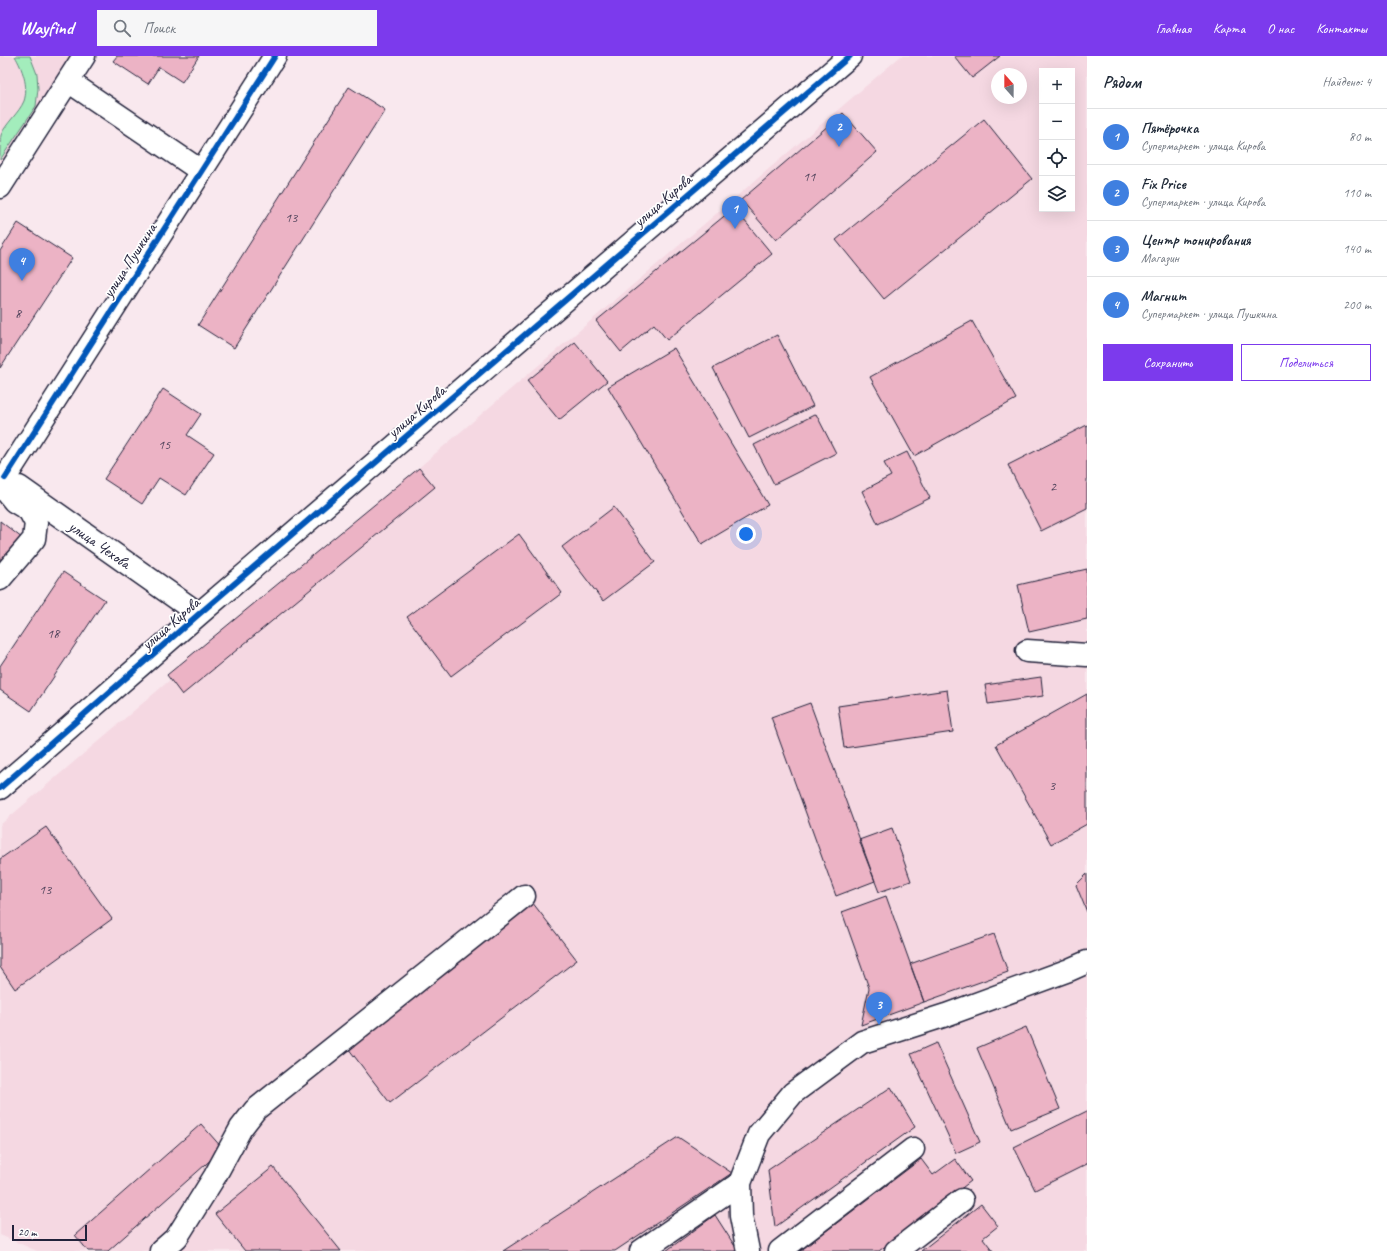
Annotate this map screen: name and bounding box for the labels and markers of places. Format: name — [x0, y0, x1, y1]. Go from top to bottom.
pin: 2 — [826, 114, 852, 147]
pin: 1 — [722, 196, 748, 229]
pin: 4 — [9, 248, 35, 281]
pin: 3 — [866, 992, 892, 1025]

